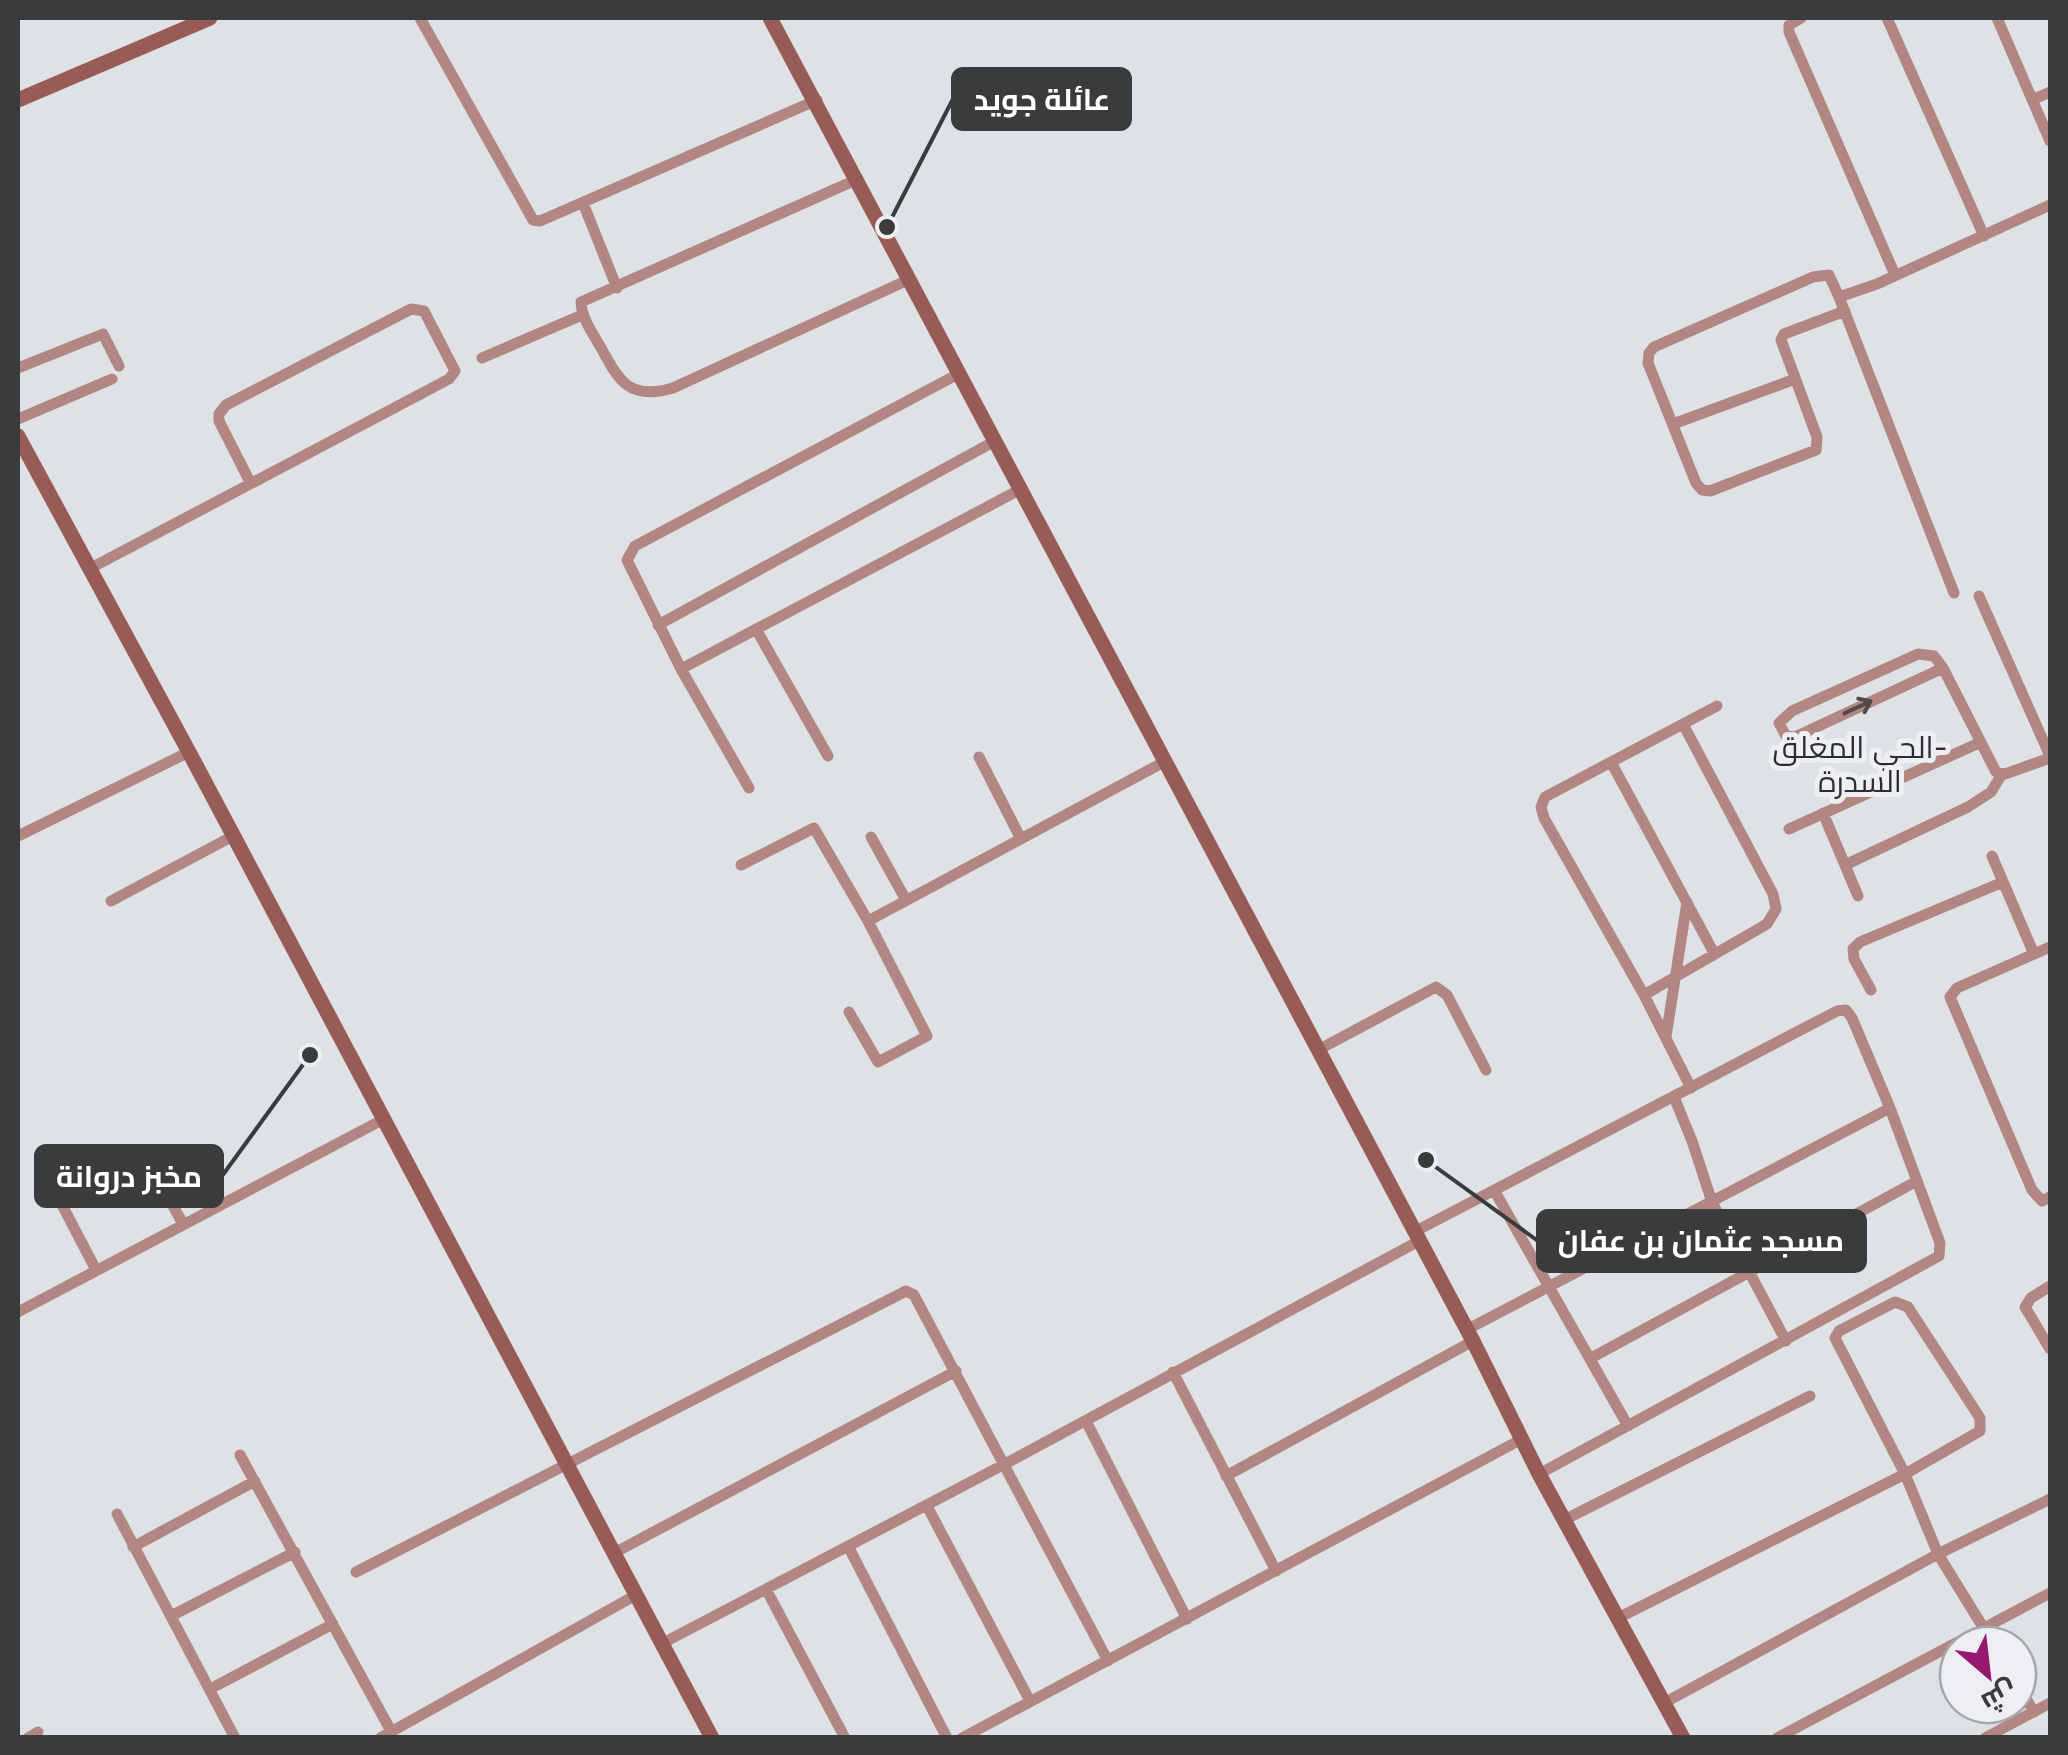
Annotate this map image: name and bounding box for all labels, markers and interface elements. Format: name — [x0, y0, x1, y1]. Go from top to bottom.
callout: عائلة جويد — [953, 69, 1130, 129]
text: عائلة جويد — [974, 81, 1110, 118]
one-way arrow — [1842, 697, 1872, 716]
district label: الحي المغلق- السدرة — [1773, 729, 1947, 799]
callout: مخبز دروانة — [36, 1146, 222, 1206]
text: مخبز دروانة — [56, 1158, 202, 1195]
callout: مسجد عثمان بن عفان — [1538, 1211, 1865, 1271]
text: مسجد عثمان بن عفان — [1558, 1222, 1844, 1259]
north arrow — [1938, 1625, 2038, 1725]
text: ش — [1976, 1674, 2024, 1721]

